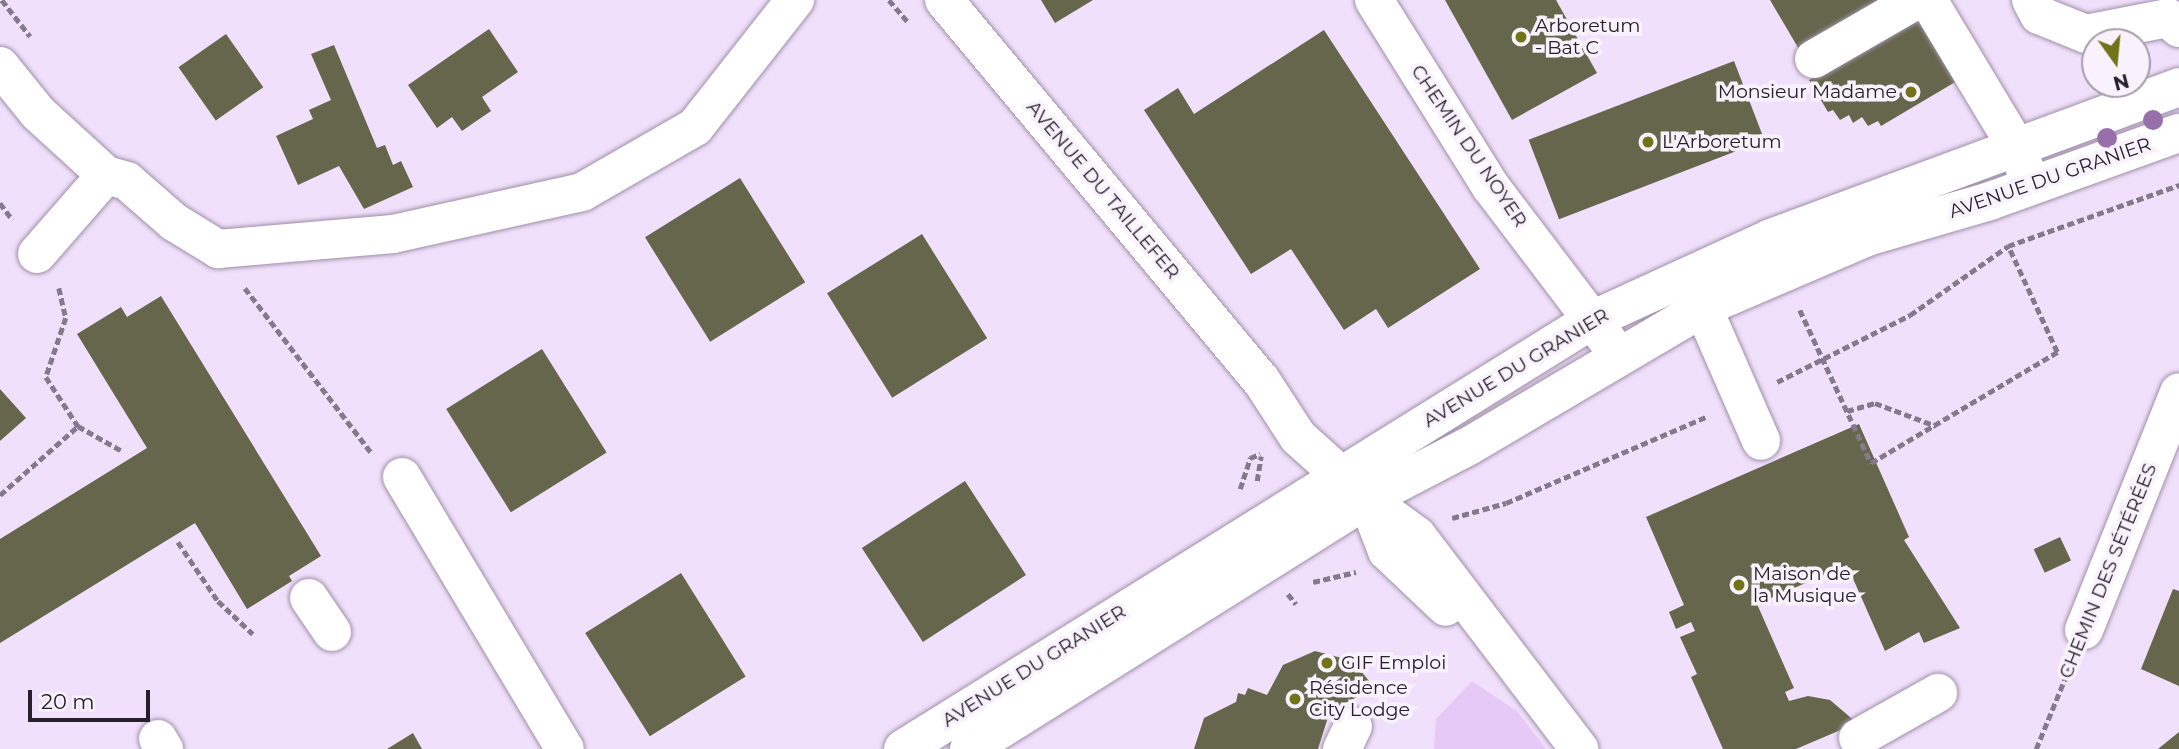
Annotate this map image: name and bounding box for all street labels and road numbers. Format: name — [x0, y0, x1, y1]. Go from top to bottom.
street label: CHEMIN DU NOYER — [1406, 61, 1532, 231]
street label: AVENUE DU TAILLEFER — [1022, 96, 1184, 284]
street label: AVENUE DU GRANIER — [1946, 133, 2154, 223]
street label: AVENUE DU GRANIER — [1419, 304, 1613, 432]
street label: CHEMIN DES SÉTÉRÉES — [2054, 460, 2162, 682]
street label: AVENUE DU GRANIER — [938, 600, 1130, 732]

